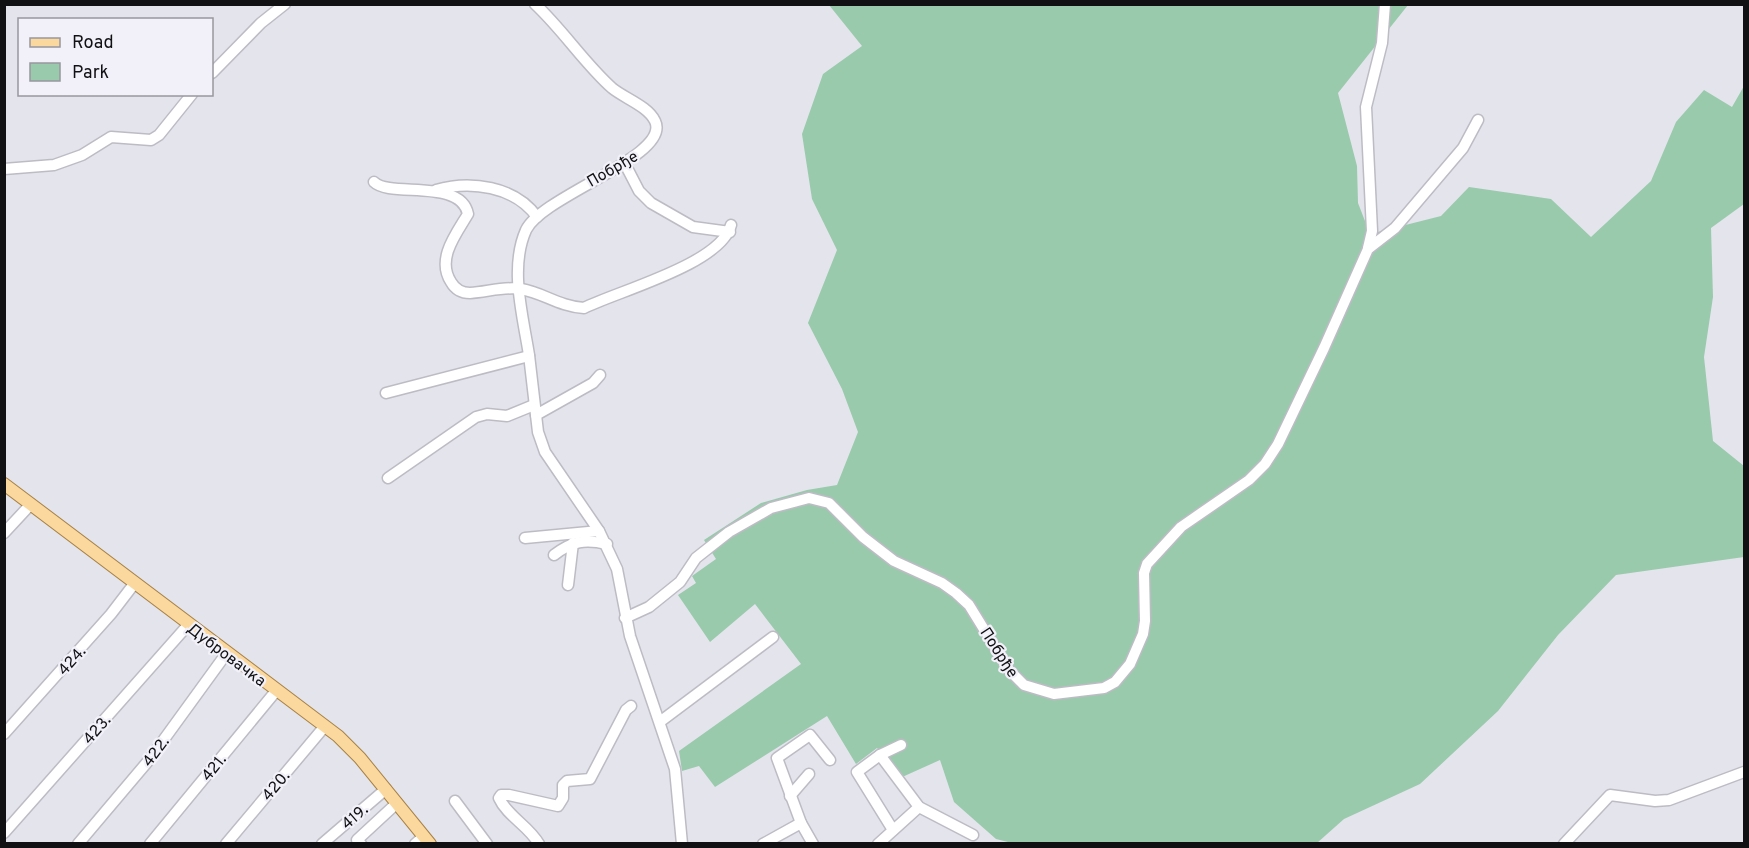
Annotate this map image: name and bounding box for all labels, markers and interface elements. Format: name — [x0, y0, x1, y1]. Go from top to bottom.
legend — [18, 18, 213, 96]
text: Road — [72, 32, 114, 55]
text: Park — [72, 62, 109, 85]
street label: Побрђе — [584, 147, 642, 192]
street label: Дубровачка — [182, 619, 269, 692]
street label: Побрђе — [975, 624, 1022, 682]
street label: 424. — [54, 642, 91, 680]
street label: 423. — [79, 711, 116, 749]
street label: 422. — [139, 733, 175, 771]
street label: 421. — [198, 751, 232, 786]
street label: 420. — [258, 767, 295, 806]
street label: 419. — [338, 800, 373, 835]

